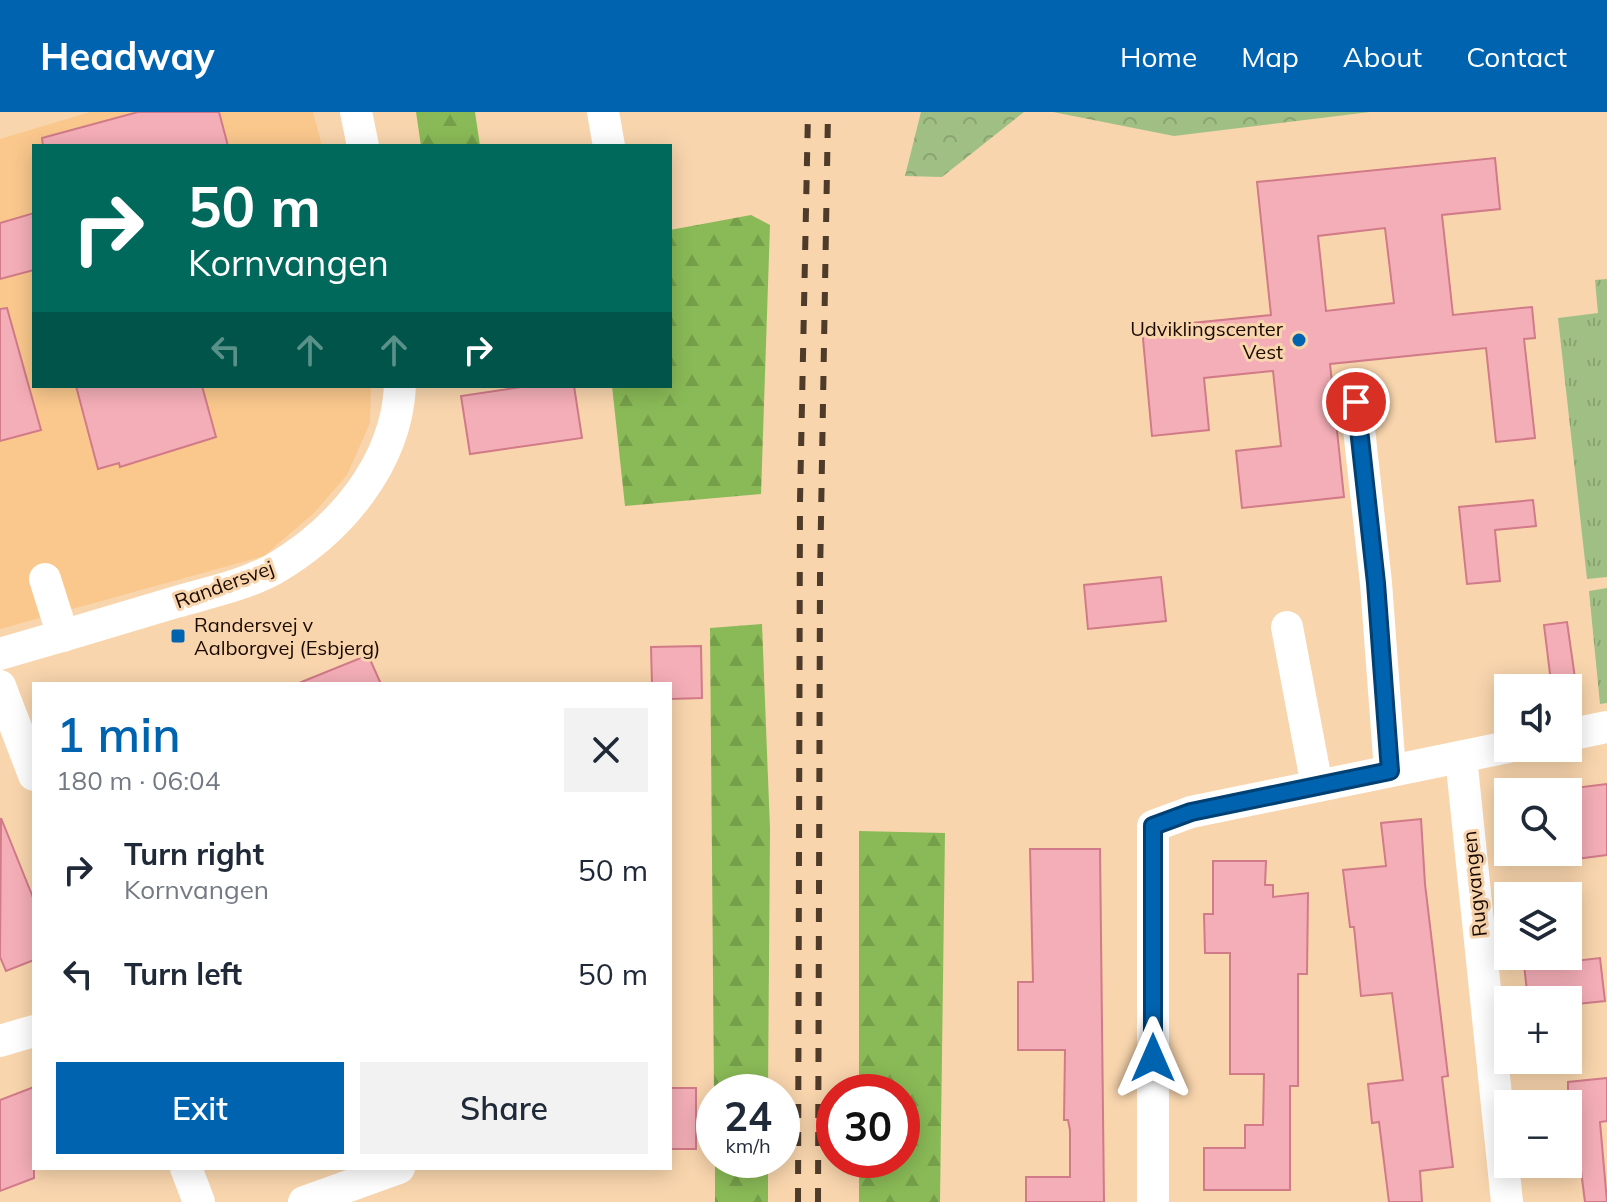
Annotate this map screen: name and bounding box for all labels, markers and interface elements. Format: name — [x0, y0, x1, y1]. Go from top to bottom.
text: Headway — [40, 32, 215, 80]
text: Home — [1120, 39, 1197, 74]
text: Map — [1241, 39, 1299, 74]
text: About — [1343, 39, 1422, 74]
text: Contact — [1466, 39, 1567, 74]
text: 50 m — [188, 171, 321, 241]
icon: right — [56, 176, 160, 280]
text: Kornvangen — [188, 240, 389, 285]
place label: Udviklingscenter Vest — [1130, 316, 1284, 364]
icon: left — [204, 328, 248, 372]
icon: ahead — [288, 328, 332, 372]
icon: ahead — [372, 328, 416, 372]
icon: right — [456, 328, 500, 372]
marker: Udviklingscenter Vest — [1290, 331, 1308, 349]
pin — [1322, 368, 1390, 436]
icon: arrive — [1334, 380, 1378, 424]
street label: Randersvej — [171, 555, 277, 613]
place label: Randersvej v Aalborgvej (Esbjerg) — [194, 612, 380, 660]
marker: Randersvej v Aalborgvej (Esbjerg) — [169, 627, 187, 645]
map controls — [1494, 674, 1582, 1178]
button: sound — [1494, 674, 1582, 762]
text: 1 min — [56, 704, 181, 764]
button: close — [564, 708, 648, 792]
text: 180 m · 06:04 — [56, 764, 220, 797]
button: search — [1494, 778, 1582, 866]
street label: Rugvangen — [1456, 830, 1492, 938]
text: Turn right — [124, 835, 264, 873]
icon: right — [56, 848, 100, 892]
text: 50 m — [578, 851, 648, 889]
text: Kornvangen — [124, 873, 269, 906]
button: layers — [1494, 882, 1582, 970]
icon: left — [56, 952, 100, 996]
text: Turn left — [124, 955, 242, 993]
text: 50 m — [578, 955, 648, 993]
button: + — [1494, 986, 1582, 1074]
position arrow — [1111, 1016, 1195, 1100]
button: Exit — [56, 1062, 344, 1154]
button: Share — [360, 1062, 648, 1154]
speed limit sign: 30 — [816, 1074, 920, 1178]
button: − — [1494, 1090, 1582, 1178]
text: 24 — [724, 1091, 772, 1141]
text: km/h — [725, 1133, 771, 1158]

